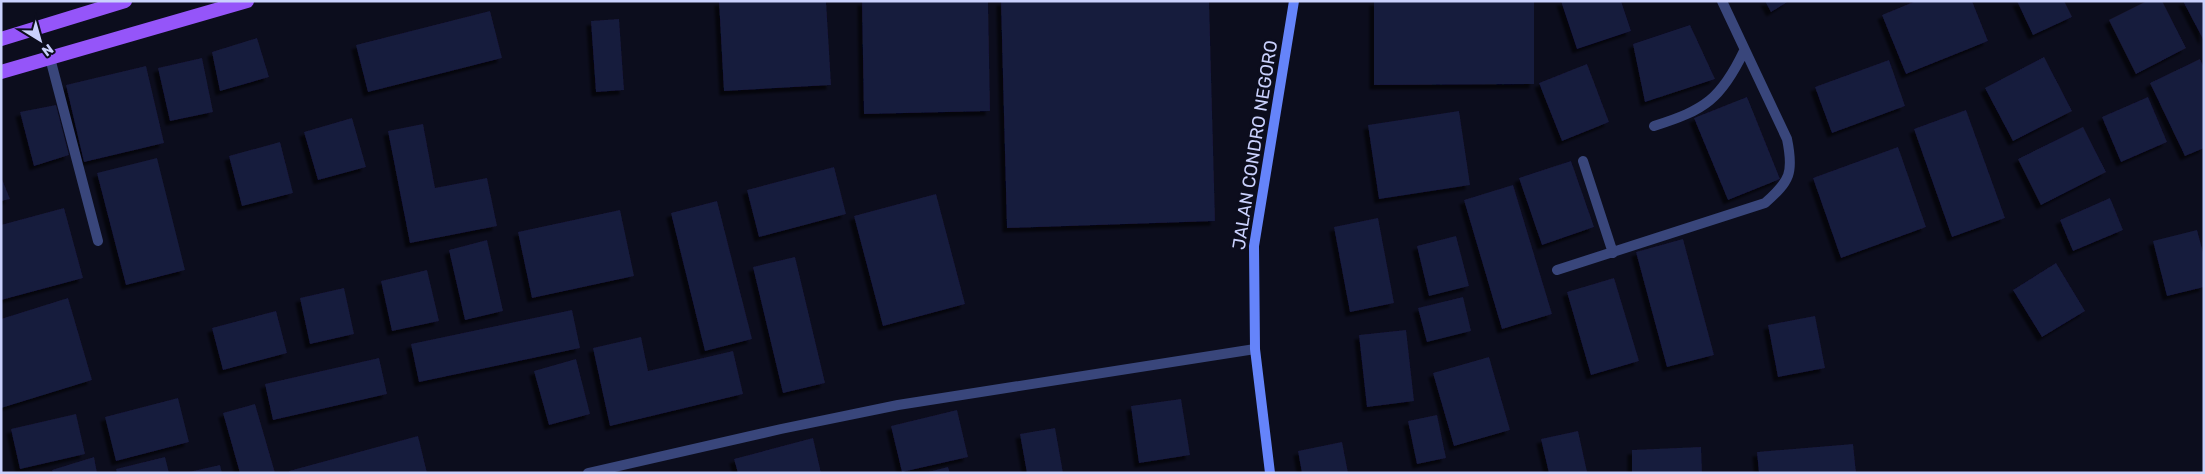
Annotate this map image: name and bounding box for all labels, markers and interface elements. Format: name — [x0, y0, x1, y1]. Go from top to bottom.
north arrow — [15, 15, 65, 65]
street label: JALAN CONDRO NEGORO — [1228, 39, 1282, 251]
text: N — [38, 40, 57, 60]

